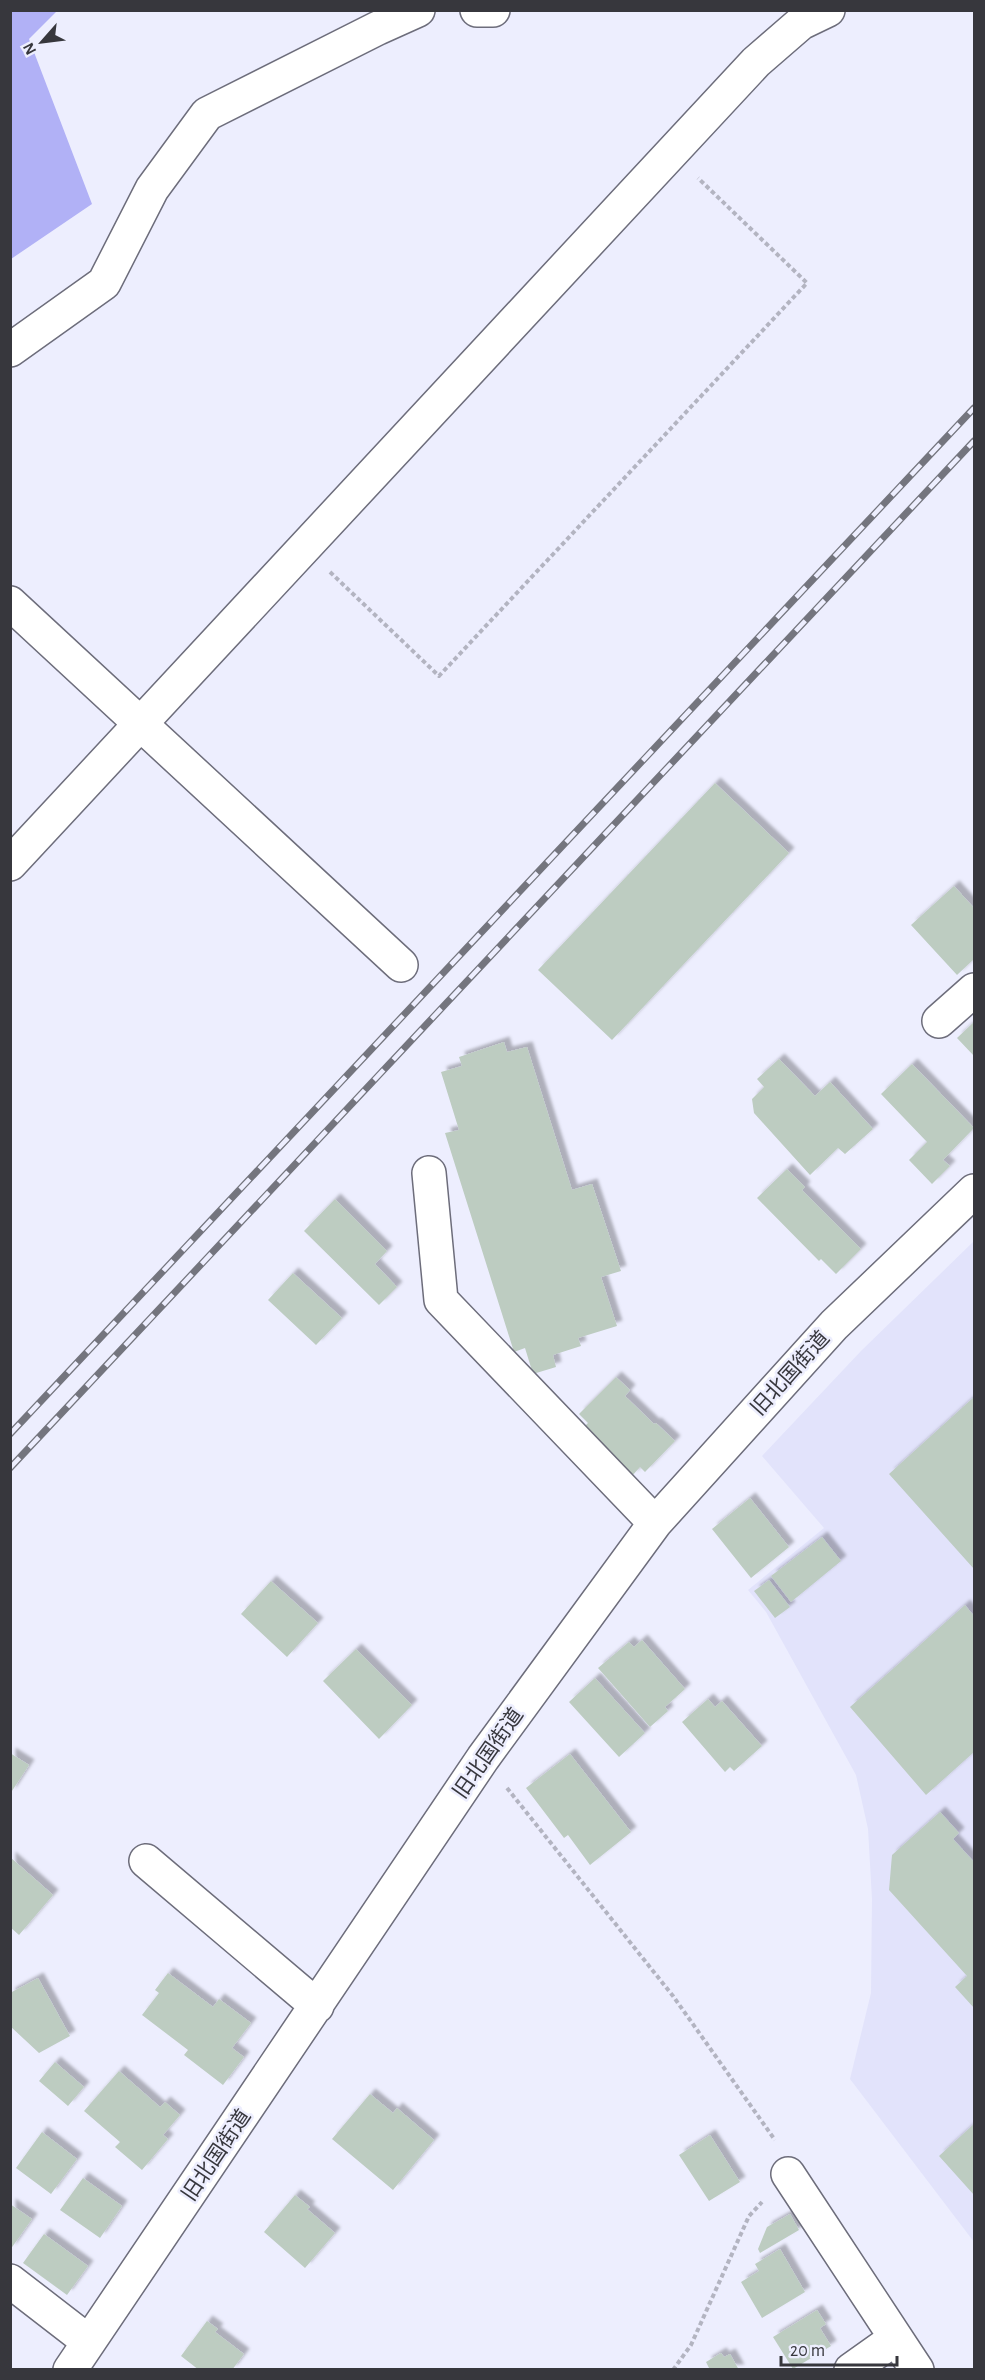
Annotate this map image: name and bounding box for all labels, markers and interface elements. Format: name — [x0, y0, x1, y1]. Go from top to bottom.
north arrow — [12, 12, 72, 72]
text: N — [20, 40, 39, 57]
street label: 旧北国街道 — [747, 1327, 833, 1419]
street label: 旧北国街道 — [449, 1704, 527, 1802]
street label: 旧北国街道 — [178, 2105, 254, 2205]
scale bar — [781, 2329, 896, 2367]
text: 20 m — [790, 2342, 825, 2360]

